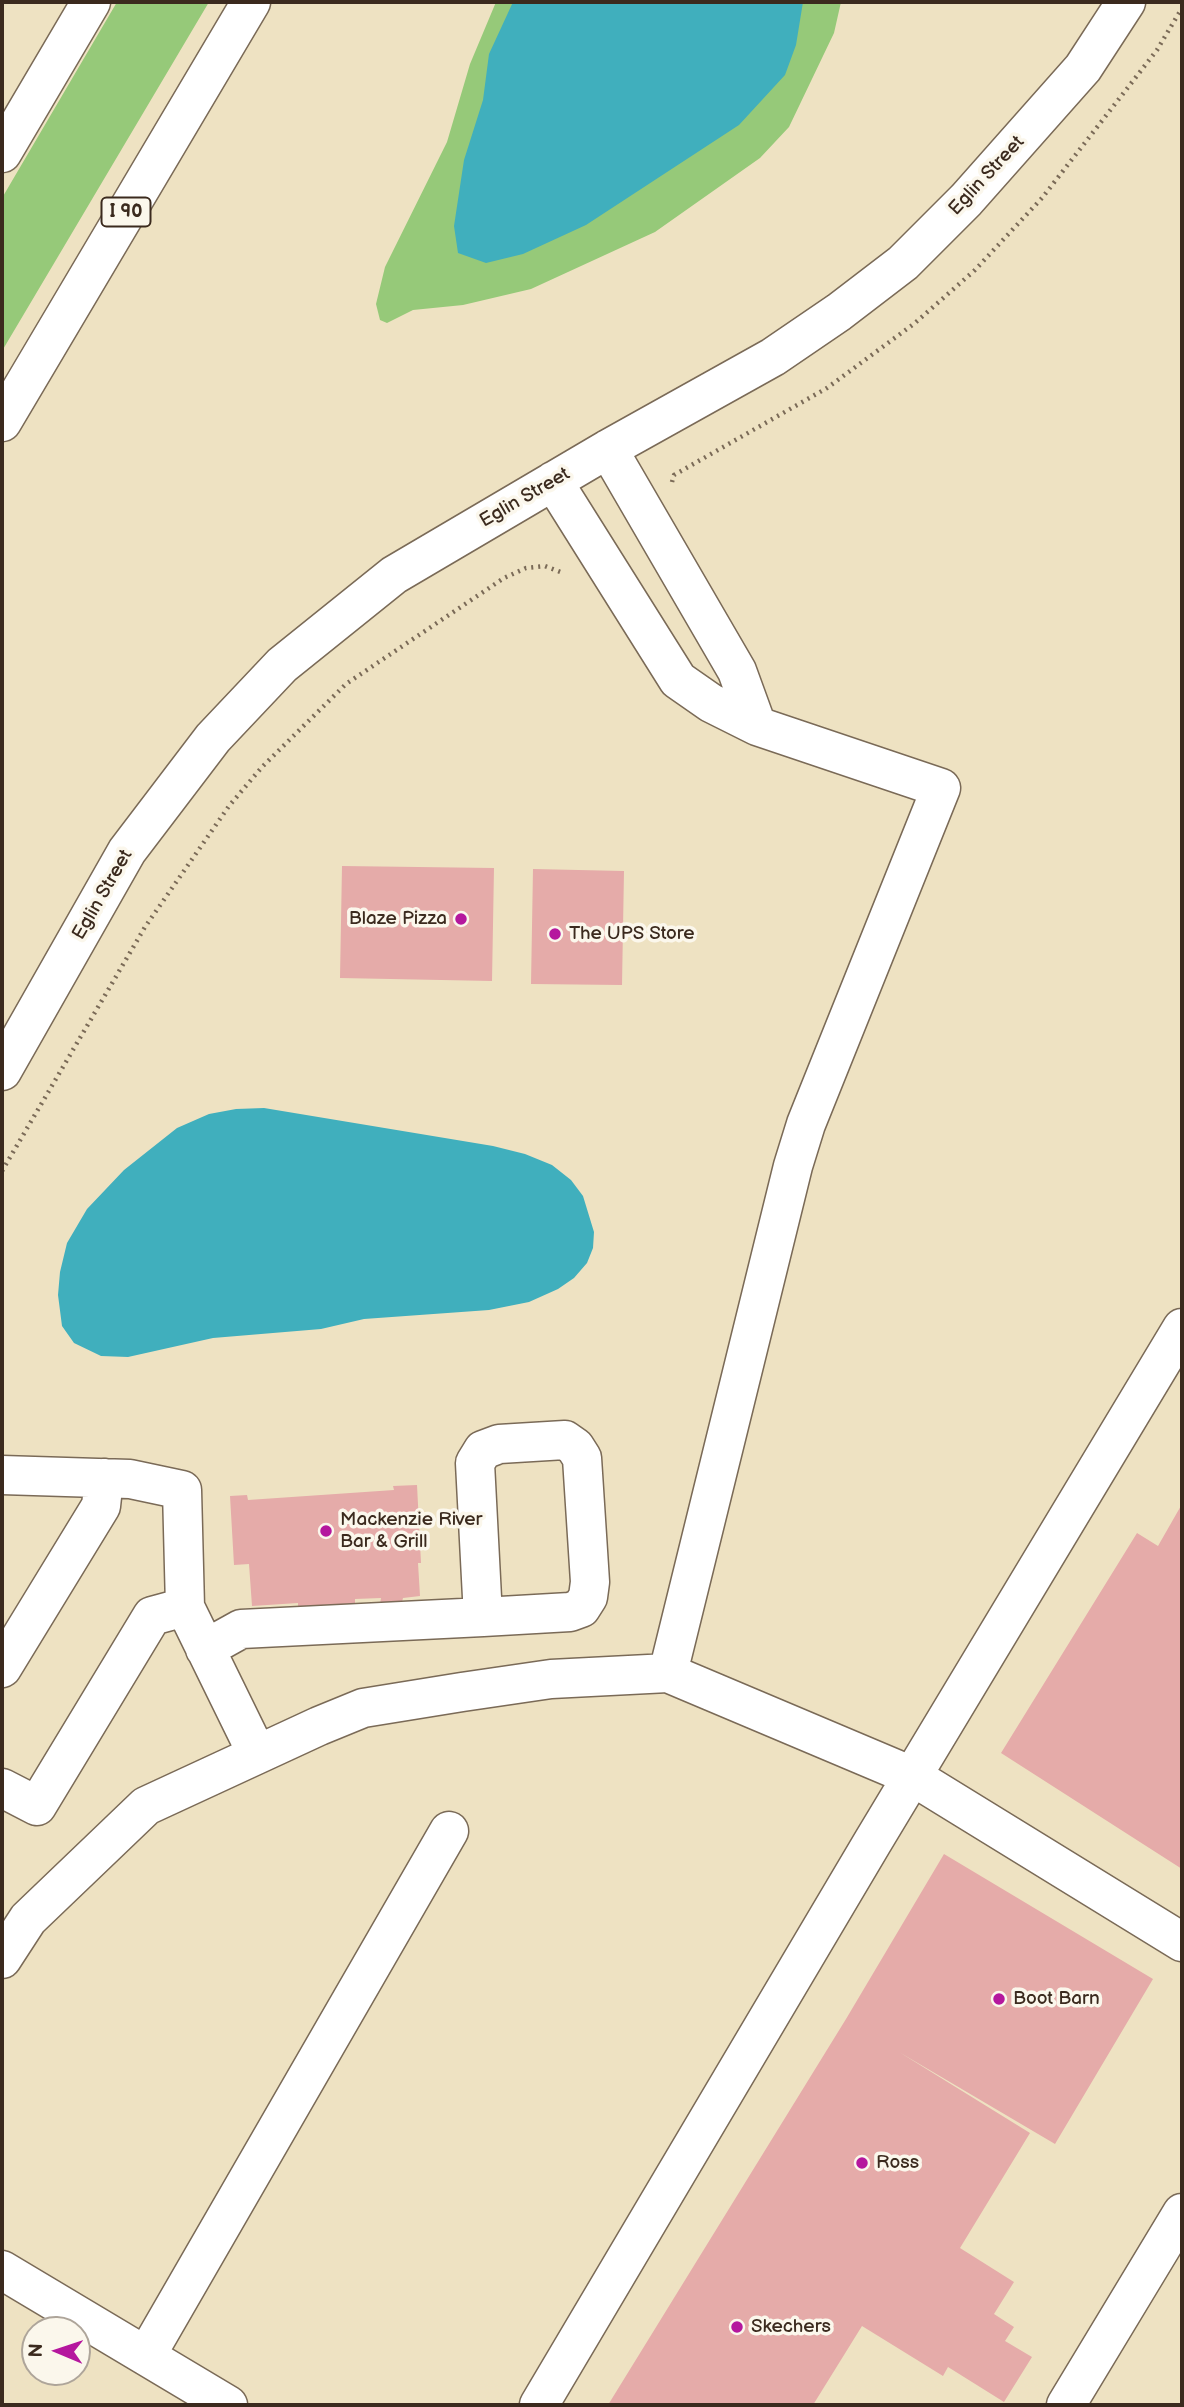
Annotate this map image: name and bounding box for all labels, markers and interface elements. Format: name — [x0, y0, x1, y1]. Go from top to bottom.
street label: Eglin Street — [944, 132, 1030, 220]
road number: I 90 — [102, 197, 150, 226]
street label: Eglin Street — [476, 463, 574, 533]
street label: Eglin Street — [68, 846, 138, 944]
place label: Blaze Pizza — [349, 908, 447, 930]
marker: Blaze Pizza — [453, 911, 469, 927]
place label: The UPS Store — [569, 923, 695, 945]
marker: The UPS Store — [547, 926, 563, 942]
place label: Mackenzie River Bar & Grill — [340, 1509, 482, 1553]
marker: Mackenzie River Bar & Grill — [318, 1523, 334, 1539]
place label: Boot Barn — [1013, 1988, 1100, 2010]
marker: Boot Barn — [991, 1991, 1007, 2007]
place label: Ross — [876, 2152, 919, 2174]
marker: Ross — [854, 2155, 870, 2171]
north arrow — [21, 2316, 91, 2386]
place label: Skechers — [751, 2316, 831, 2338]
marker: Skechers — [729, 2319, 745, 2335]
text: N — [25, 2343, 48, 2358]

